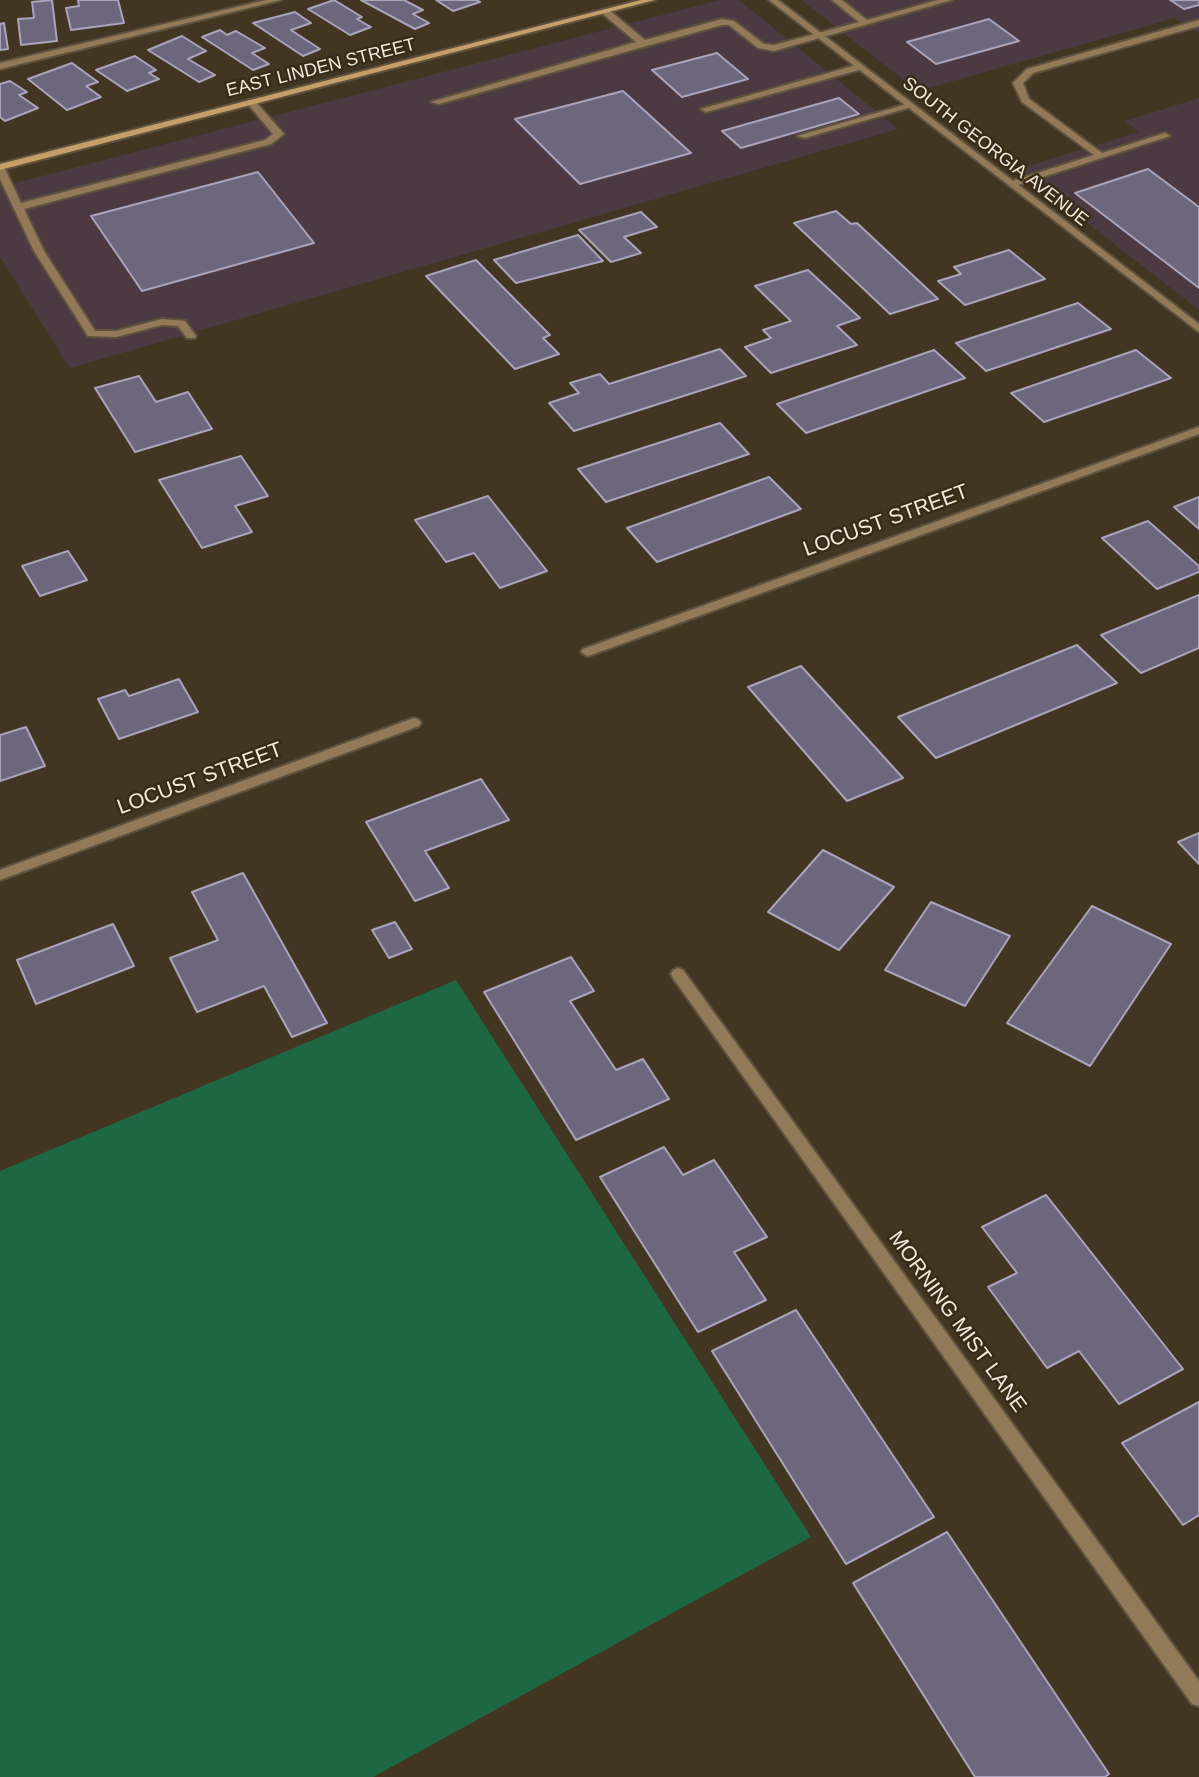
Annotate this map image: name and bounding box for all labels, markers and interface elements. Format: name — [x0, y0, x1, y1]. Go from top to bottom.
street label: EAST LINDEN STREET — [224, 34, 418, 102]
street label: SOUTH GEORGIA AVENUE — [898, 73, 1092, 231]
street label: LOCUST STREET — [800, 479, 972, 563]
street label: LOCUST STREET — [114, 737, 286, 821]
street label: MORNING MIST LANE — [883, 1226, 1031, 1418]

